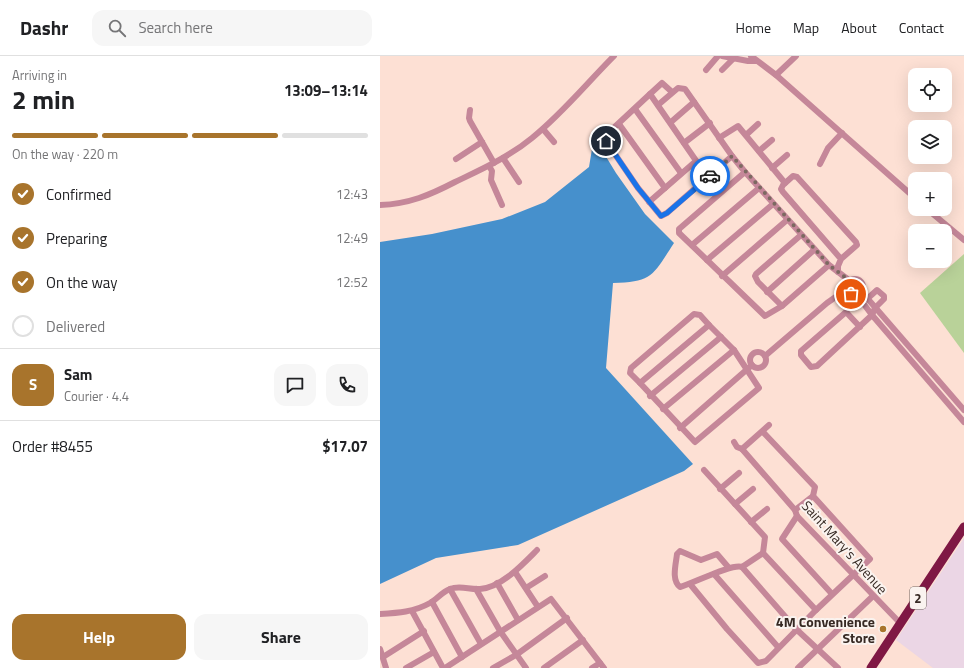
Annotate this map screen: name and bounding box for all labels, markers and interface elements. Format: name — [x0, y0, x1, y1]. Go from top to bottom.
search box — [92, 10, 372, 46]
text: Dashr — [20, 13, 68, 42]
text: Search here — [138, 16, 213, 39]
icon: search — [106, 17, 128, 39]
text: Home — [736, 17, 771, 38]
text: Map — [793, 17, 819, 38]
text: About — [841, 17, 877, 38]
text: Contact — [899, 17, 944, 38]
text: Arriving in — [12, 65, 67, 85]
map controls — [908, 68, 952, 268]
button: locate — [908, 68, 952, 112]
text: 13:09–13:14 — [284, 79, 368, 102]
text: 2 min — [12, 80, 75, 119]
button: layers — [908, 120, 952, 164]
pin — [589, 124, 623, 158]
icon: home — [595, 130, 617, 152]
text: On the way · 220 m — [12, 144, 118, 164]
courier — [690, 156, 730, 196]
icon: car — [699, 165, 721, 187]
button: + — [908, 172, 952, 216]
icon: check — [12, 183, 34, 205]
text: Confirmed — [46, 183, 111, 206]
text: 12:43 — [336, 184, 368, 204]
button: − — [908, 224, 952, 268]
icon: check — [12, 227, 34, 249]
text: Preparing — [46, 227, 107, 250]
text: 12:49 — [336, 228, 368, 248]
icon: check — [12, 271, 34, 293]
text: On the way — [46, 271, 118, 294]
text: 12:52 — [336, 272, 368, 292]
pin — [834, 277, 868, 311]
icon: bag — [840, 283, 862, 305]
text: Delivered — [46, 315, 105, 338]
text: Sam — [64, 363, 92, 386]
button: chat — [274, 364, 316, 406]
button: phone — [326, 364, 368, 406]
text: S — [29, 373, 37, 396]
text: Courier · 4.4 — [64, 386, 129, 406]
text: Order #8455 — [12, 435, 93, 458]
text: $17.07 — [322, 435, 368, 458]
street label: Saint Mary's Avenue — [797, 495, 893, 599]
road number: 2 — [910, 587, 926, 609]
place label: 4M Convenience Store — [776, 611, 875, 648]
button: Help — [12, 614, 186, 660]
button: Share — [194, 614, 368, 660]
marker: 4M Convenience Store — [878, 624, 888, 634]

